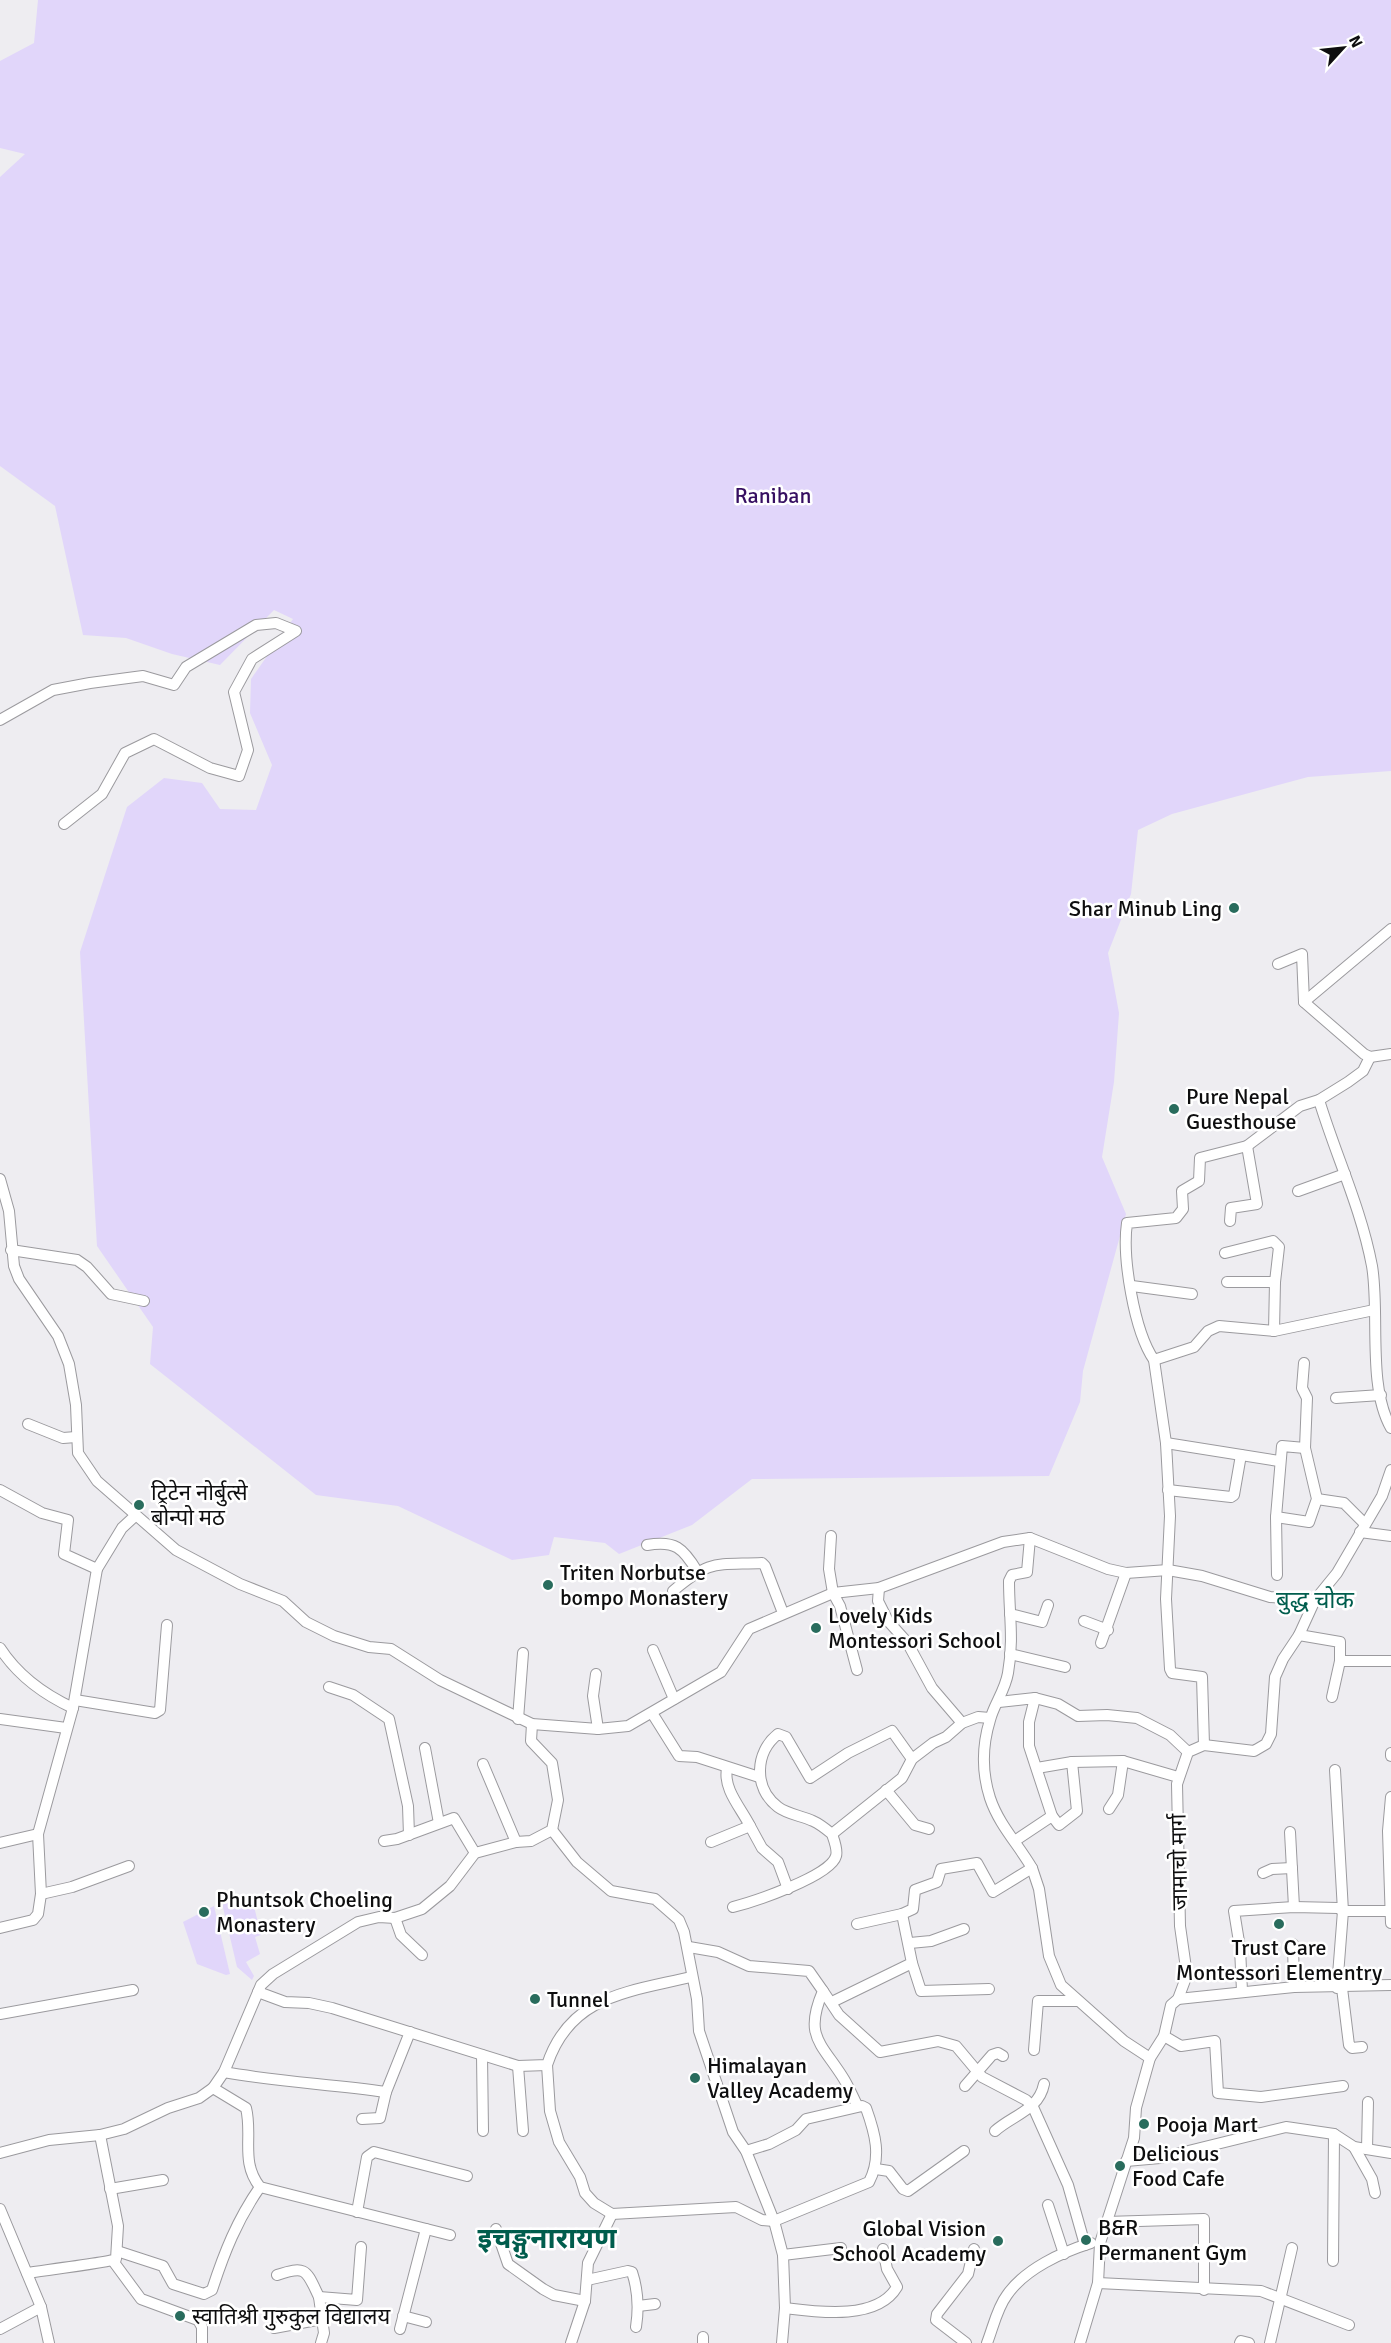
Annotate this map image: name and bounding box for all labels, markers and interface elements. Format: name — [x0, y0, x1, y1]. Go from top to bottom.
north arrow — [1313, 18, 1373, 78]
text: N — [1344, 32, 1367, 51]
park label: Raniban — [735, 482, 811, 509]
place label: Shar Minub Ling — [1069, 895, 1222, 922]
marker: Shar Minub Ling — [1227, 901, 1241, 915]
place label: Pure Nepal Guesthouse — [1186, 1083, 1297, 1135]
marker: Pure Nepal Guesthouse — [1167, 1102, 1181, 1116]
place label: ट्रिटेन नोर्बुत्से बोन्पो मठ — [151, 1479, 249, 1531]
marker: ट्रिटेन नोर्बुत्से बोन्पो मठ — [132, 1498, 146, 1512]
place label: Triten Norbutse bompo Monastery — [560, 1559, 729, 1611]
marker: Triten Norbutse bompo Monastery — [541, 1578, 555, 1592]
district label: बुद्ध चोक — [1276, 1585, 1355, 1615]
place label: Lovely Kids Montessori School — [828, 1602, 1002, 1654]
marker: Lovely Kids Montessori School — [809, 1621, 823, 1635]
street label: जामाचो मार्ग — [1165, 1812, 1193, 1911]
place label: Phuntsok Choeling Monastery — [216, 1886, 393, 1938]
marker: Phuntsok Choeling Monastery — [197, 1905, 211, 1919]
marker: Trust Care Montessori Elementry — [1272, 1917, 1286, 1931]
place label: Trust Care Montessori Elementry — [1176, 1934, 1383, 1986]
place label: Tunnel — [547, 1986, 610, 2013]
marker: Tunnel — [528, 1992, 542, 2006]
place label: Himalayan Valley Academy — [707, 2052, 854, 2104]
marker: Himalayan Valley Academy — [688, 2071, 702, 2085]
place label: Pooja Mart — [1156, 2111, 1258, 2138]
marker: Pooja Mart — [1137, 2117, 1151, 2131]
place label: Delicious Food Cafe — [1132, 2140, 1225, 2192]
marker: Delicious Food Cafe — [1113, 2159, 1127, 2173]
place label: B&R Permanent Gym — [1098, 2214, 1247, 2266]
place label: Global Vision School Academy — [832, 2215, 987, 2267]
district label: इचङ्गुनारायण — [477, 2222, 617, 2259]
marker: B&R Permanent Gym — [1079, 2233, 1093, 2247]
marker: Global Vision School Academy — [991, 2234, 1005, 2248]
place label: स्वातिश्री गुरुकुल विद्यालय — [192, 2303, 391, 2331]
marker: स्वातिश्री गुरुकुल विद्यालय — [173, 2309, 187, 2323]

